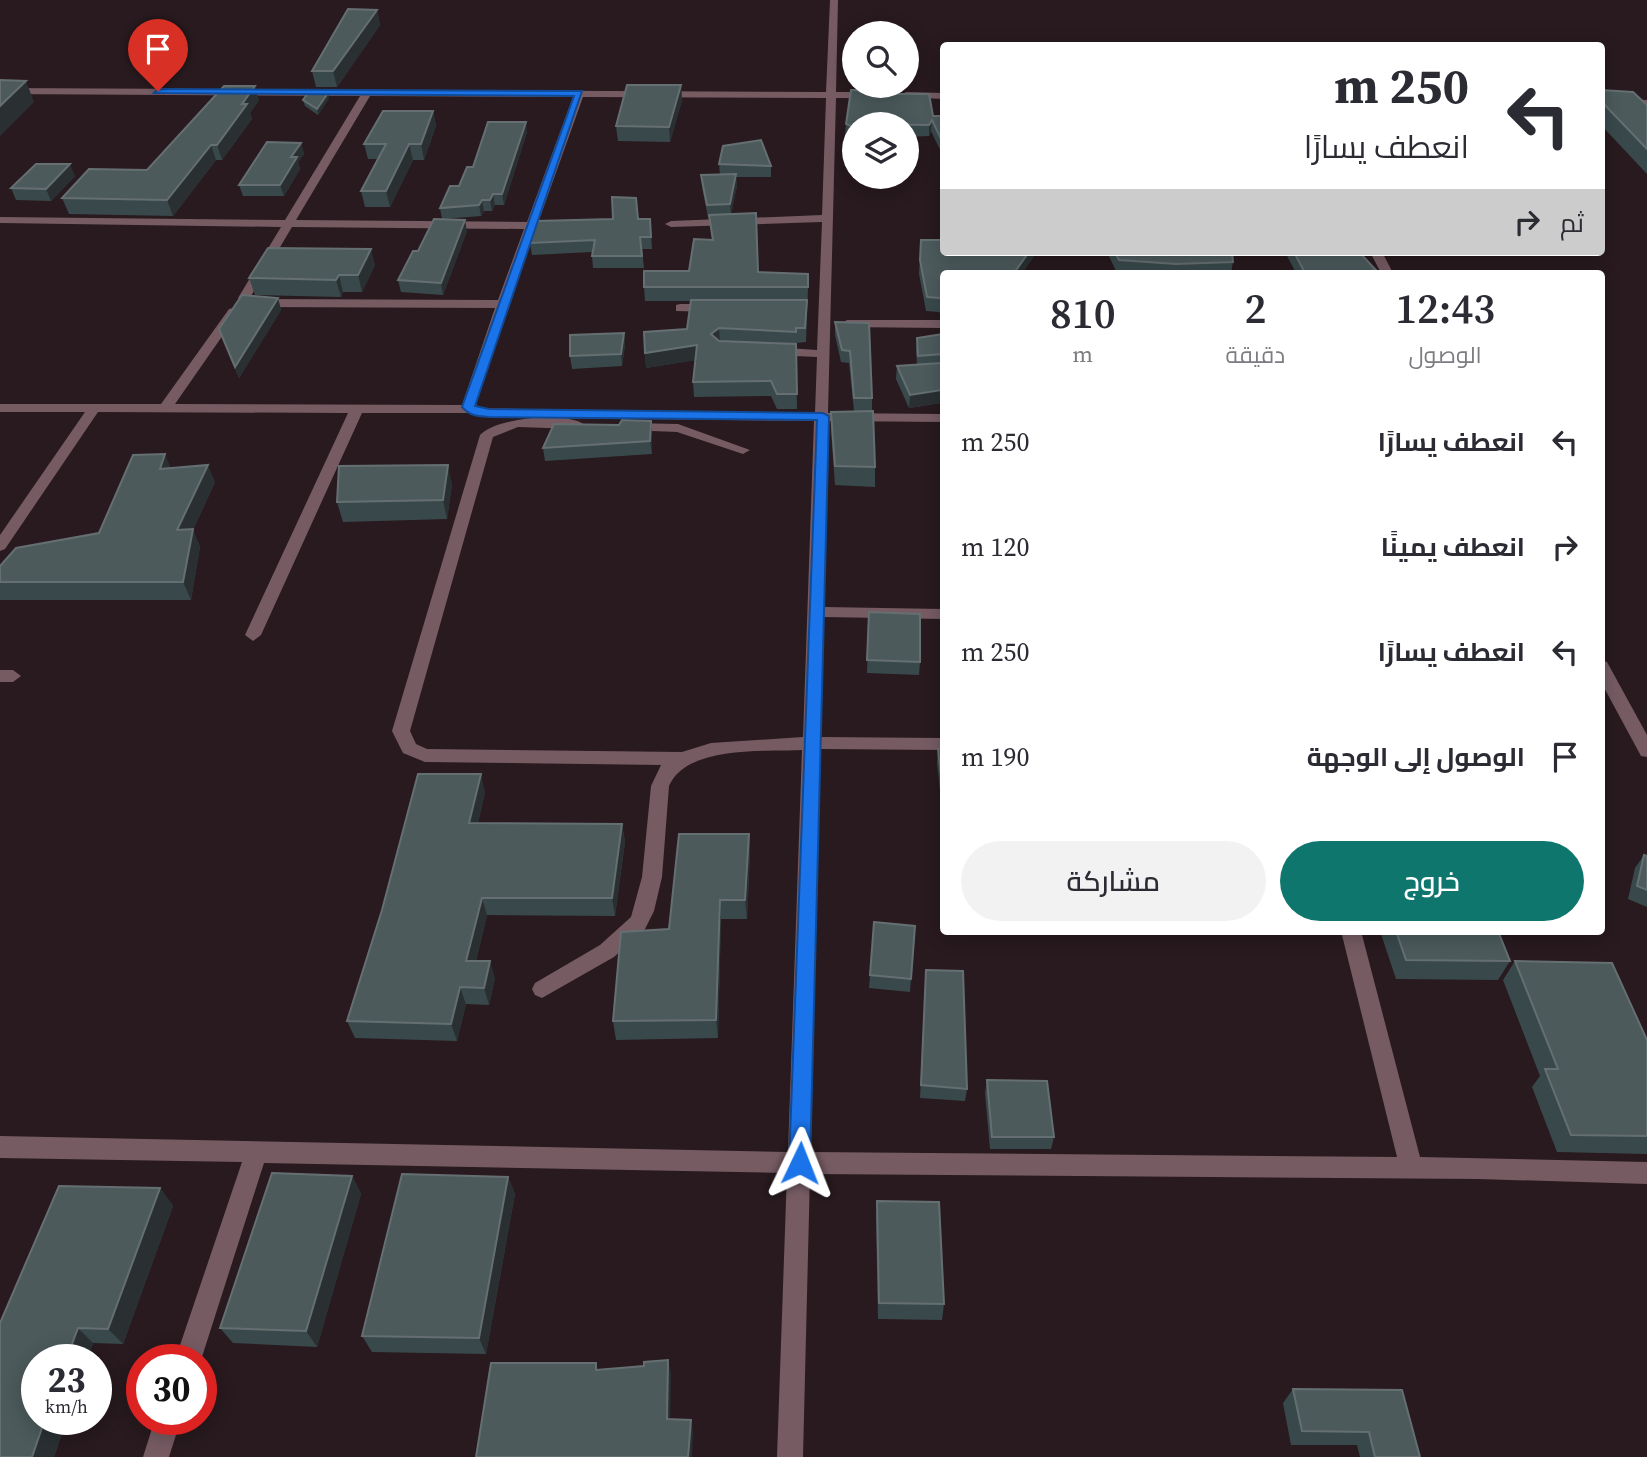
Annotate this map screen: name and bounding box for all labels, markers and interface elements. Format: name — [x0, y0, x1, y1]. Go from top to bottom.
pin — [128, 19, 188, 91]
map controls — [842, 21, 919, 189]
button: search — [842, 21, 919, 98]
icon: arrive — [139, 30, 177, 68]
text: 250 m — [1334, 52, 1469, 119]
icon: left — [1493, 70, 1584, 161]
button: layers — [842, 112, 919, 189]
text: انعطف يسارًا — [1304, 125, 1469, 169]
icon: right — [1508, 203, 1546, 241]
text: ثم — [1560, 205, 1584, 241]
text: 2 — [1244, 279, 1266, 337]
text: 12:43 — [1395, 279, 1495, 337]
text: 810 — [1050, 284, 1115, 342]
text: m — [1072, 338, 1093, 370]
text: دقيقة — [1225, 339, 1285, 371]
text: الوصول — [1408, 339, 1482, 371]
icon: left — [1546, 423, 1584, 461]
text: 250 m — [961, 424, 1030, 460]
text: انعطف يسارًا — [1378, 424, 1525, 460]
icon: right — [1546, 528, 1584, 566]
text: 120 m — [961, 529, 1030, 565]
text: انعطف يمينًا — [1381, 529, 1525, 565]
icon: left — [1546, 633, 1584, 671]
text: 250 m — [961, 634, 1030, 670]
text: انعطف يسارًا — [1378, 634, 1525, 670]
icon: arrive — [1546, 738, 1584, 776]
text: 190 m — [961, 739, 1030, 775]
text: الوصول إلى الوجهة — [1307, 739, 1525, 775]
button: مشاركة — [961, 841, 1266, 921]
button: خروج — [1280, 841, 1584, 921]
position arrow — [763, 1126, 837, 1200]
speed limit sign: 30 — [126, 1344, 217, 1435]
text: 23 — [48, 1356, 85, 1404]
text: km/h — [45, 1394, 88, 1419]

